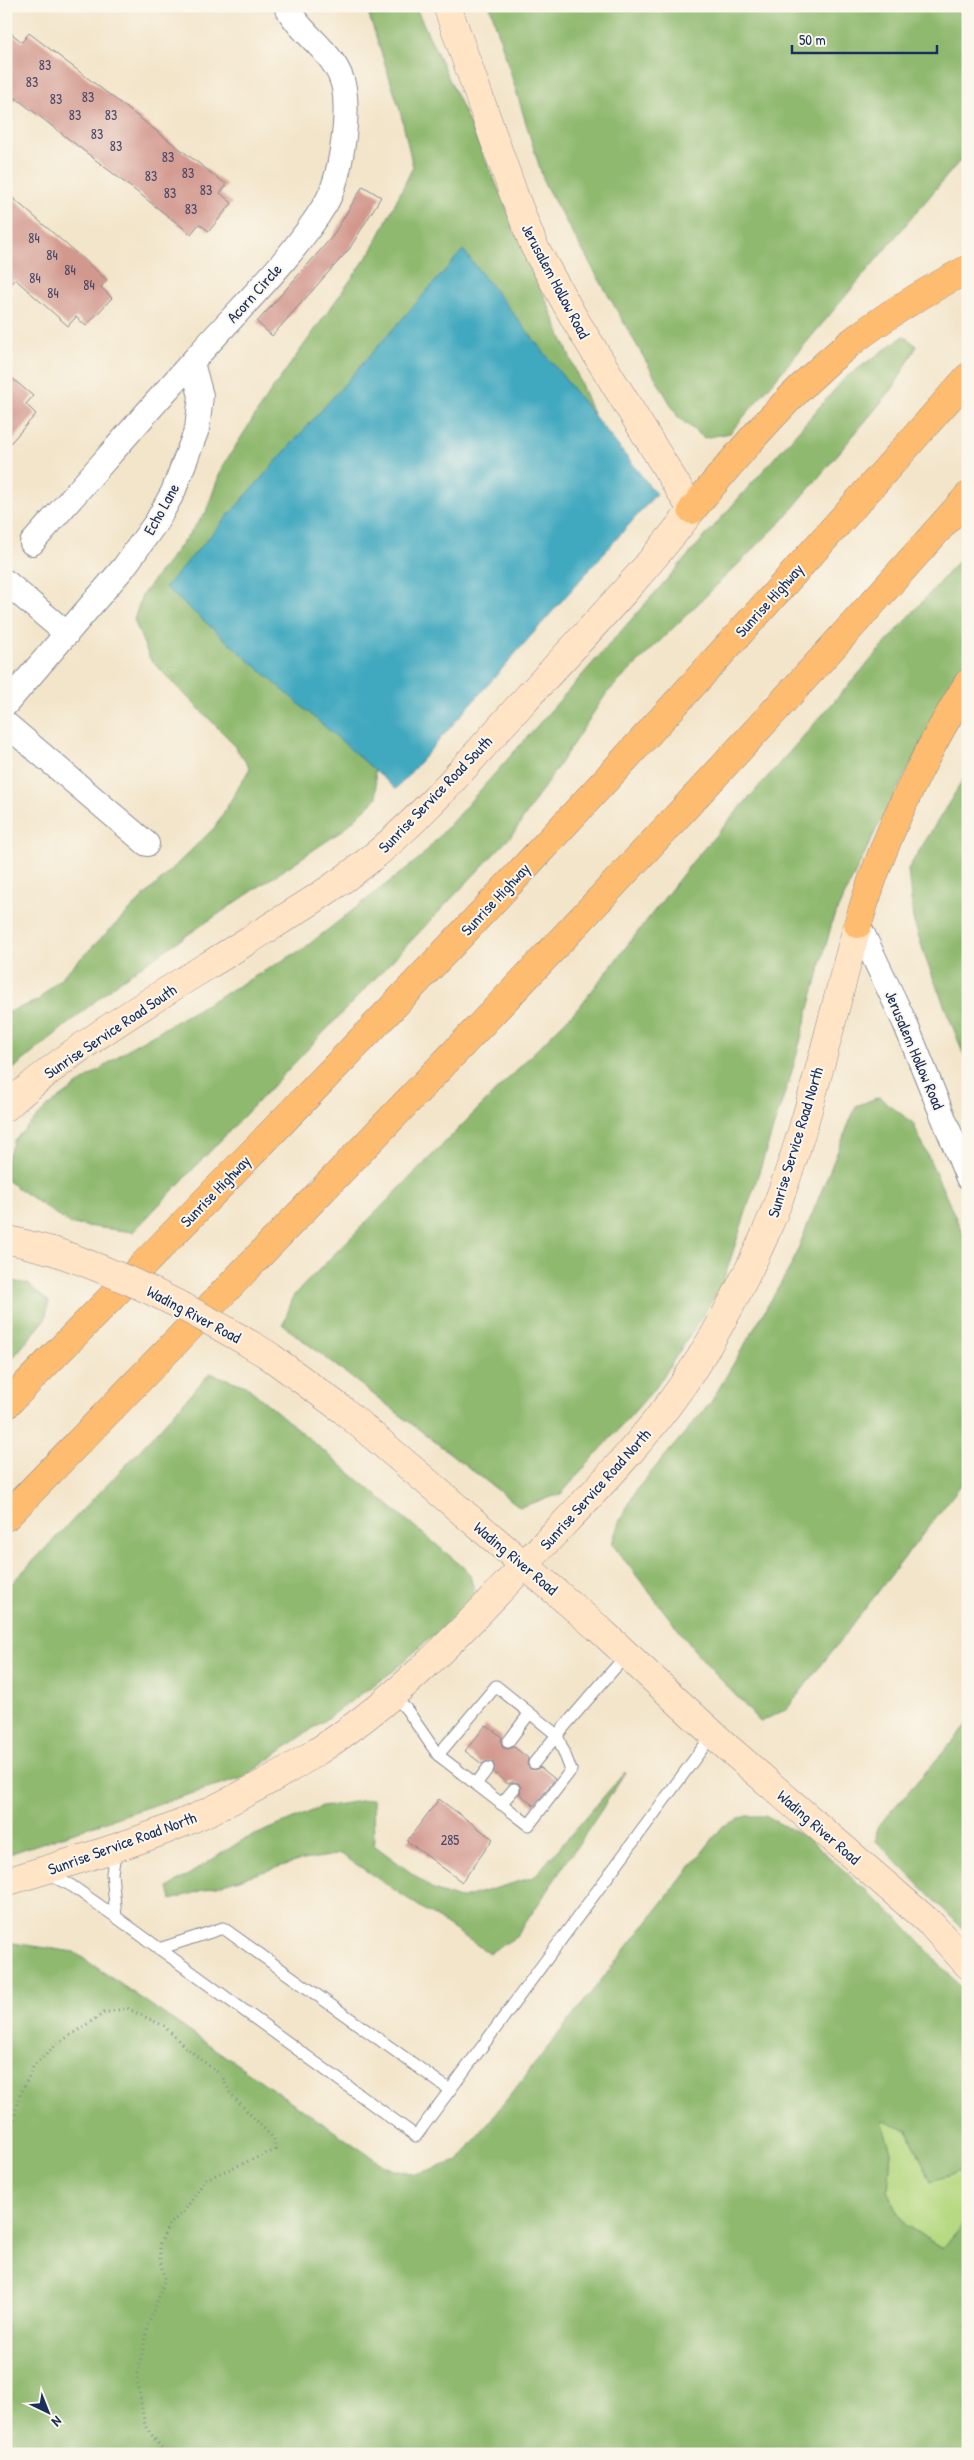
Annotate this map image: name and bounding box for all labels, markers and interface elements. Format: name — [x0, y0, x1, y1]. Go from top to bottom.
scale bar — [792, 22, 936, 54]
text: 50 m — [799, 29, 826, 50]
house number: 83 — [39, 55, 51, 74]
house number: 83 — [26, 72, 38, 91]
house number: 83 — [82, 87, 94, 106]
house number: 83 — [50, 89, 62, 108]
house number: 83 — [69, 105, 81, 124]
house number: 83 — [105, 105, 117, 124]
house number: 83 — [91, 124, 103, 143]
house number: 83 — [110, 136, 122, 155]
house number: 83 — [162, 147, 174, 166]
house number: 83 — [182, 163, 194, 182]
house number: 83 — [145, 166, 157, 185]
house number: 83 — [200, 180, 212, 199]
house number: 83 — [164, 183, 176, 202]
house number: 83 — [185, 199, 197, 218]
street label: Jerusalem Hollow Road — [516, 220, 596, 342]
house number: 84 — [28, 228, 40, 247]
house number: 84 — [46, 245, 58, 264]
street label: Acorn Circle — [221, 258, 287, 327]
house number: 84 — [64, 260, 76, 279]
house number: 84 — [29, 268, 41, 287]
house number: 84 — [83, 275, 95, 294]
house number: 84 — [47, 283, 59, 302]
street label: Echo Lane — [138, 479, 184, 539]
street label: Sunrise Highway — [730, 558, 808, 642]
street label: Sunrise Service Road South — [373, 730, 497, 858]
street label: Sunrise Highway — [455, 858, 535, 940]
street label: Sunrise Service Road South — [39, 978, 181, 1084]
street label: Jerusalem Hollow Road — [880, 987, 950, 1113]
street label: Sunrise Service Road North — [762, 1064, 828, 1220]
street label: Sunrise Highway — [175, 1150, 255, 1232]
street label: Wading River Road — [143, 1280, 245, 1348]
street label: Sunrise Service Road North — [535, 1423, 656, 1554]
street label: Wading River Road — [469, 1516, 563, 1600]
street label: Wading River Road — [773, 1785, 865, 1869]
street label: Sunrise Service Road North — [45, 1806, 199, 1880]
house number: 285 — [441, 1830, 459, 1849]
north arrow — [22, 2388, 72, 2438]
text: N — [48, 2412, 66, 2432]

